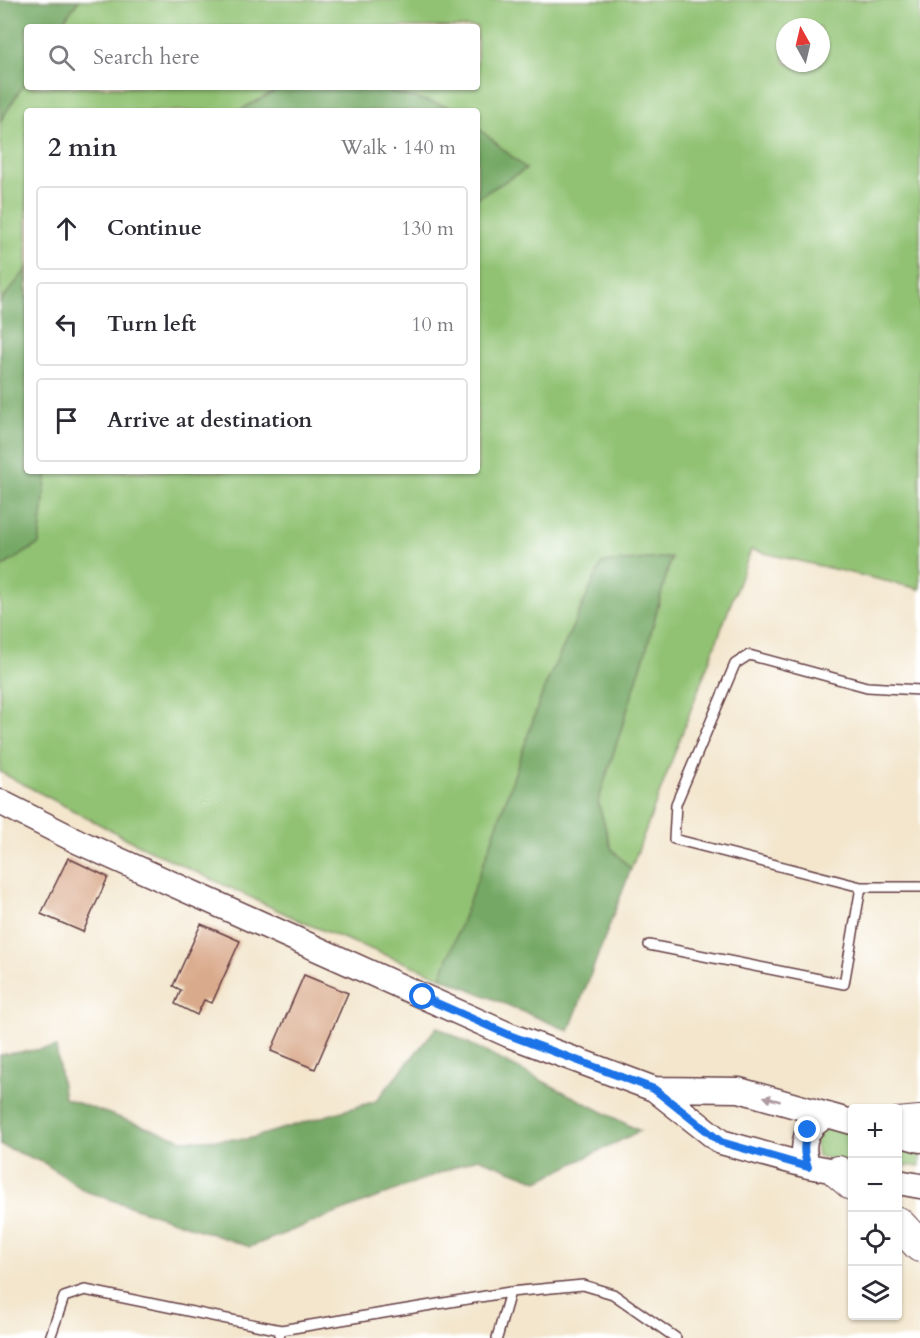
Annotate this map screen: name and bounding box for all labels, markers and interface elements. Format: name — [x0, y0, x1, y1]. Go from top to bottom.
north arrow — [776, 18, 830, 72]
search box — [24, 24, 480, 90]
icon: search — [45, 41, 78, 74]
text: Search here — [93, 42, 200, 72]
text: 2 min — [48, 130, 117, 165]
text: Walk · 140 m — [341, 134, 456, 161]
icon: ahead — [50, 212, 83, 245]
text: Continue — [107, 213, 202, 243]
text: 130 m — [401, 215, 454, 242]
icon: left — [50, 308, 83, 341]
text: Turn left — [107, 309, 196, 339]
text: 10 m — [411, 311, 454, 338]
icon: arrive — [50, 404, 83, 437]
text: Arrive at destination — [107, 405, 312, 435]
route start — [409, 983, 435, 1009]
one-way arrow — [763, 1094, 781, 1104]
map controls — [848, 1104, 902, 1320]
button: + — [848, 1104, 902, 1158]
route end — [794, 1116, 820, 1142]
button: − — [848, 1158, 902, 1212]
button: locate — [848, 1212, 902, 1266]
button: layers — [848, 1266, 902, 1320]

